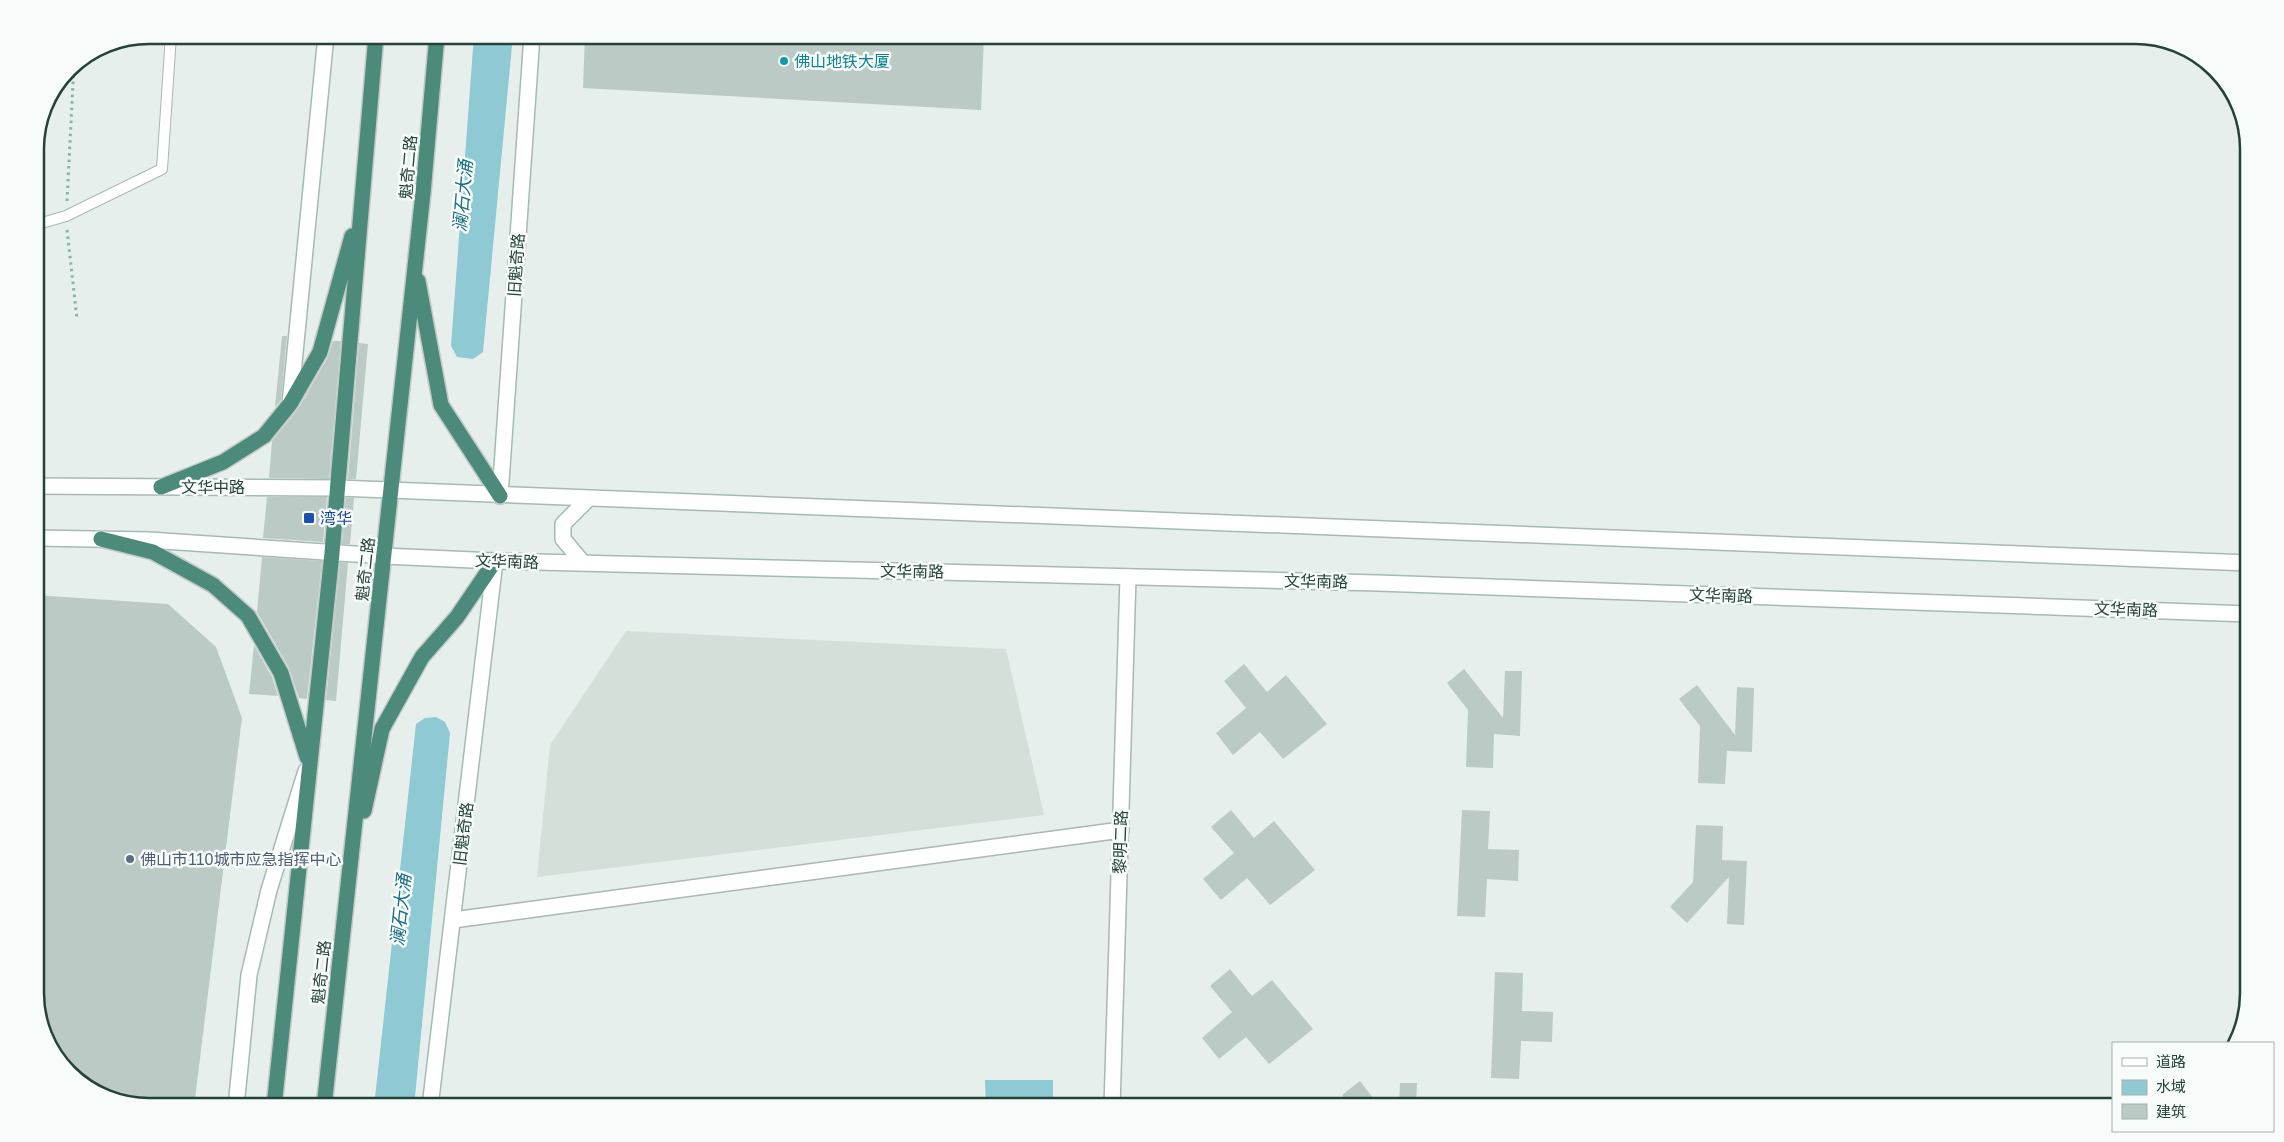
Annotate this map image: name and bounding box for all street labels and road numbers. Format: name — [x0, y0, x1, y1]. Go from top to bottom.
street label: 魁奇二路 — [397, 134, 420, 200]
street label: 旧魁奇路 — [506, 233, 527, 298]
street label: 文华中路 — [181, 479, 245, 496]
street label: 魁奇二路 — [354, 536, 377, 602]
street label: 文华南路 — [475, 552, 539, 571]
street label: 文华南路 — [880, 562, 944, 581]
street label: 文华南路 — [1284, 572, 1348, 591]
street label: 文华南路 — [1689, 586, 1753, 605]
street label: 文华南路 — [2094, 600, 2158, 619]
street label: 旧魁奇路 — [451, 801, 476, 867]
street label: 黎明二路 — [1111, 810, 1130, 874]
street label: 魁奇二路 — [310, 939, 333, 1005]

